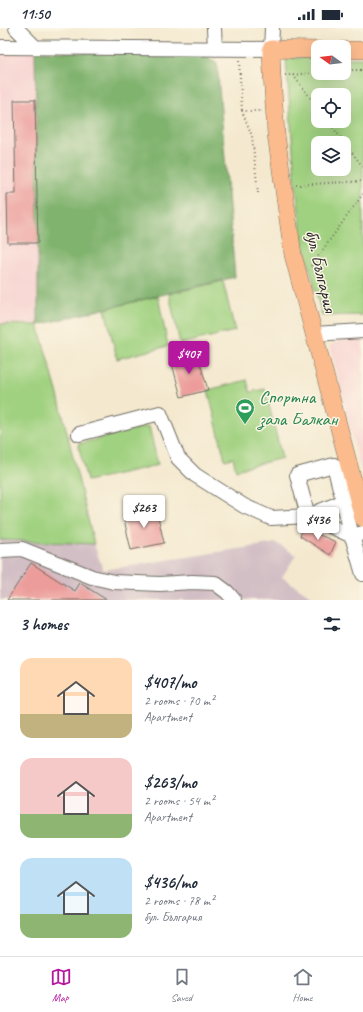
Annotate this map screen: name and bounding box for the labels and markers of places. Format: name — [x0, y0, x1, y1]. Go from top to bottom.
pin: $407 — [165, 341, 213, 375]
place label: Спортна зала Балкан — [256, 385, 339, 431]
sports icon: Спортна зала Балкан — [234, 397, 256, 425]
pin: $263 — [120, 495, 168, 529]
pin: $436 — [294, 507, 342, 541]

